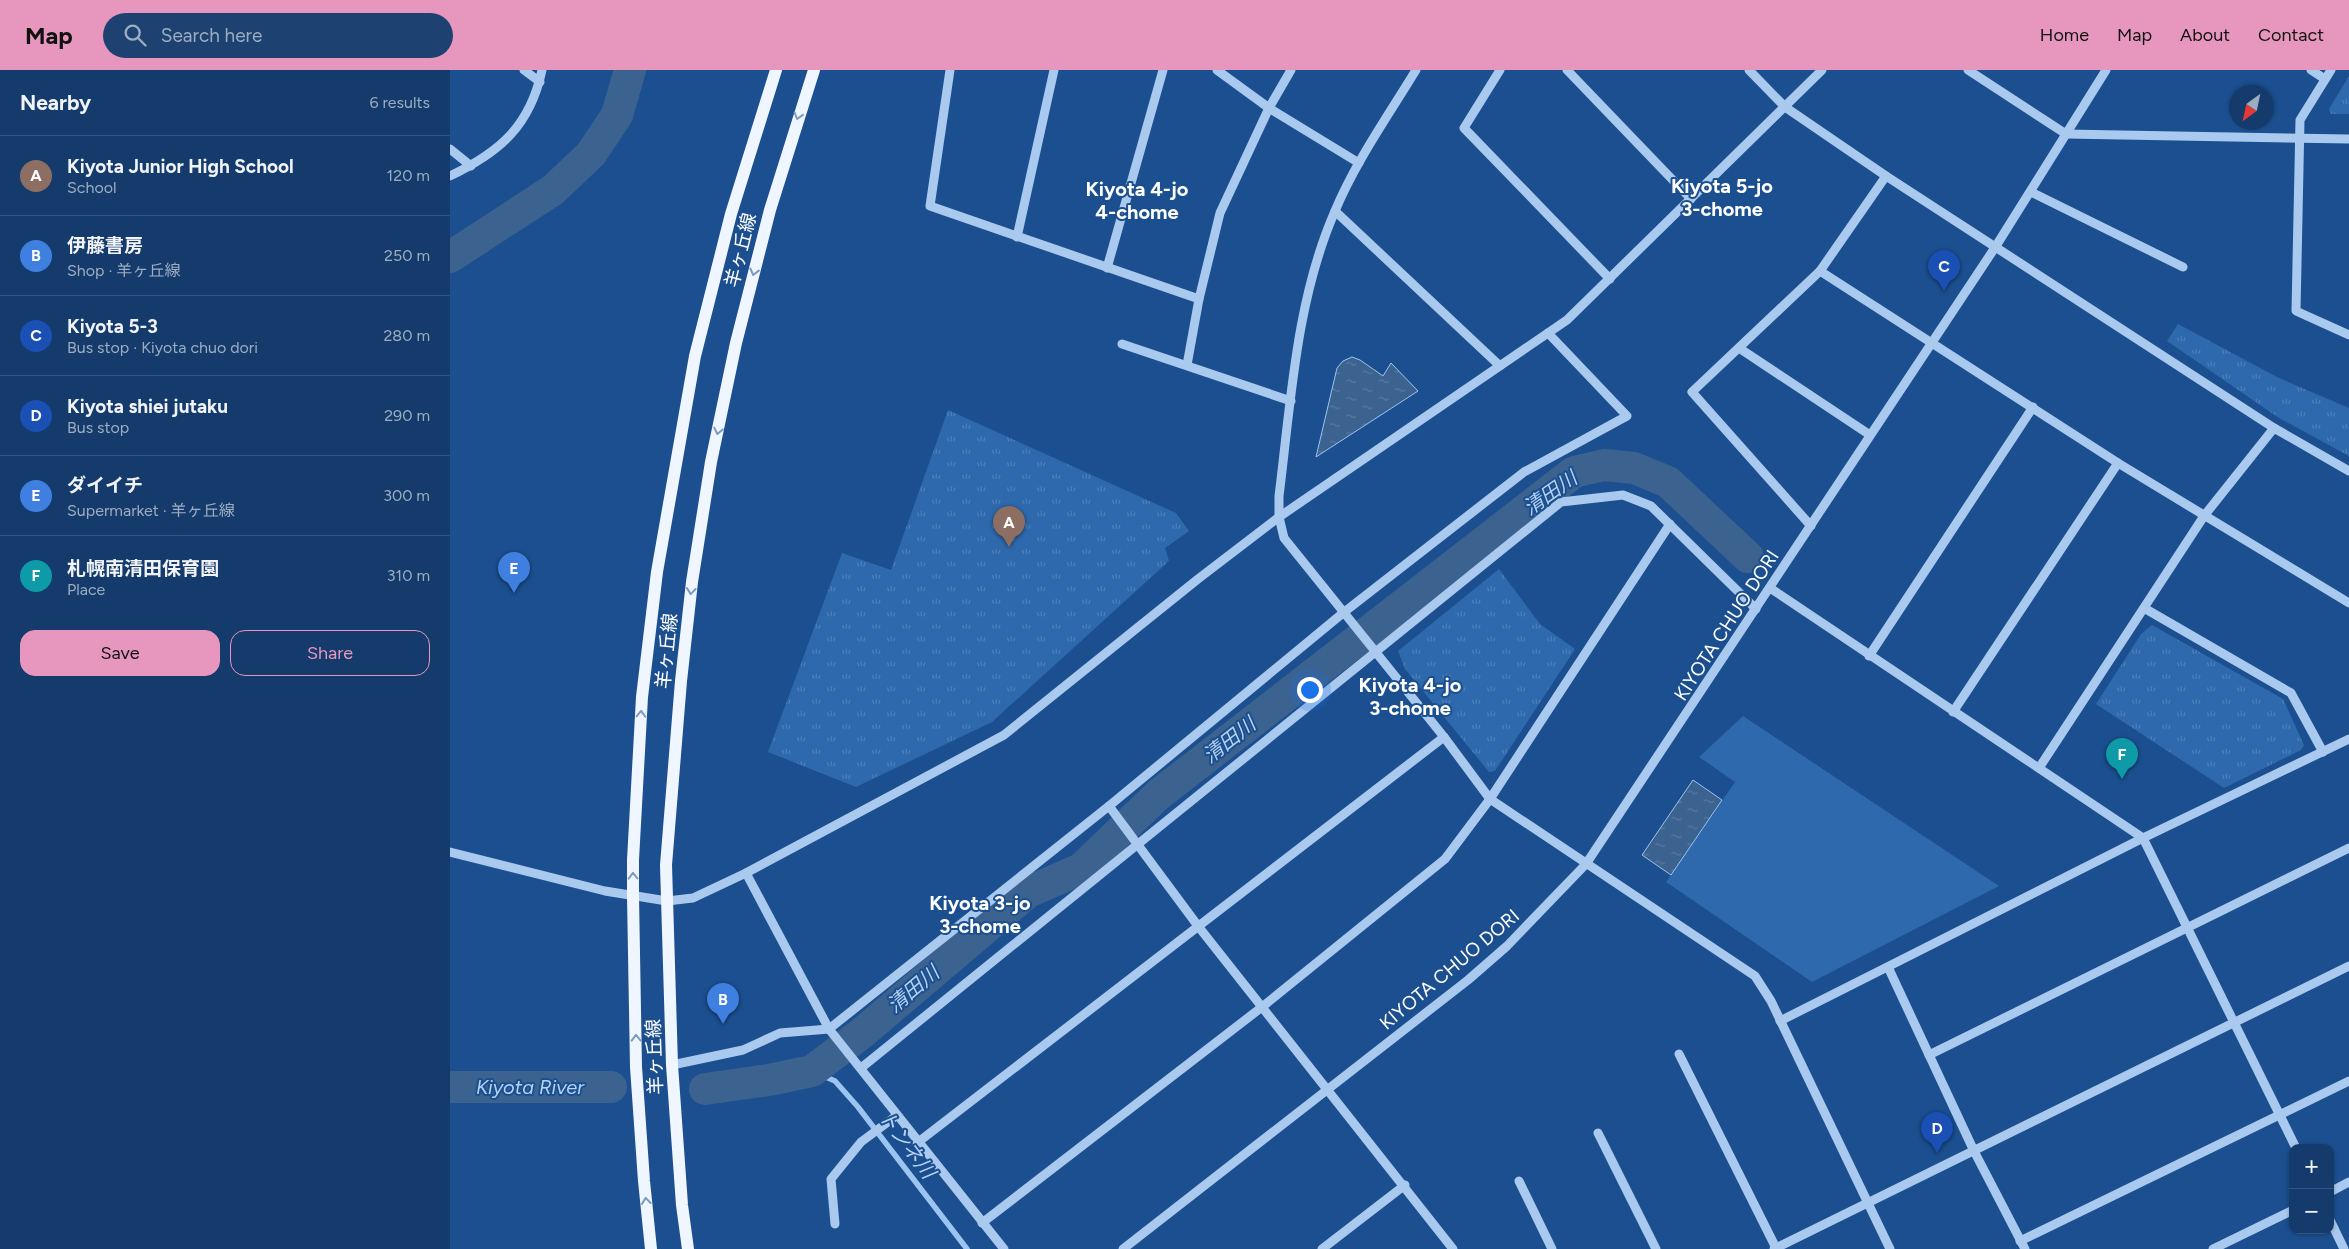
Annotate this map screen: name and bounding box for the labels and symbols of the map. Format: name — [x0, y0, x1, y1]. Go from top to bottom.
north arrow — [2229, 85, 2274, 130]
one-way arrow — [793, 111, 803, 120]
district label: Kiyota 5-jo 3-chome — [1671, 174, 1773, 221]
district label: Kiyota 4-jo 4-chome — [1086, 177, 1189, 224]
street label: 羊ヶ丘線 — [720, 210, 761, 290]
pin: C — [1928, 250, 1960, 291]
one-way arrow — [749, 268, 760, 277]
one-way arrow — [713, 426, 723, 435]
water label: 清田川 — [1519, 465, 1583, 520]
pin: A — [993, 506, 1025, 547]
street label: KIYOTA CHUO DORI — [1669, 546, 1784, 705]
pin: E — [498, 552, 530, 593]
one-way arrow — [686, 587, 697, 595]
street label: 羊ヶ丘線 — [651, 612, 682, 690]
district label: Kiyota 4-jo 3-chome — [1359, 673, 1462, 720]
your location — [1297, 677, 1323, 703]
one-way arrow — [636, 710, 647, 718]
water label: 清田川 — [1198, 711, 1262, 768]
pin: F — [2106, 738, 2138, 779]
one-way arrow — [628, 872, 638, 880]
district label: Kiyota 3-jo 3-chome — [929, 891, 1031, 938]
street label: KIYOTA CHUO DORI — [1375, 904, 1524, 1035]
water label: 清田川 — [882, 959, 945, 1017]
pin: B — [707, 983, 739, 1024]
street label: 羊ヶ丘線 — [642, 1019, 667, 1095]
one-way arrow — [631, 1034, 641, 1042]
water label: Kiyota River — [476, 1075, 585, 1099]
water label: トンネ川 — [873, 1105, 942, 1185]
pin: D — [1921, 1112, 1953, 1153]
one-way arrow — [641, 1196, 652, 1204]

